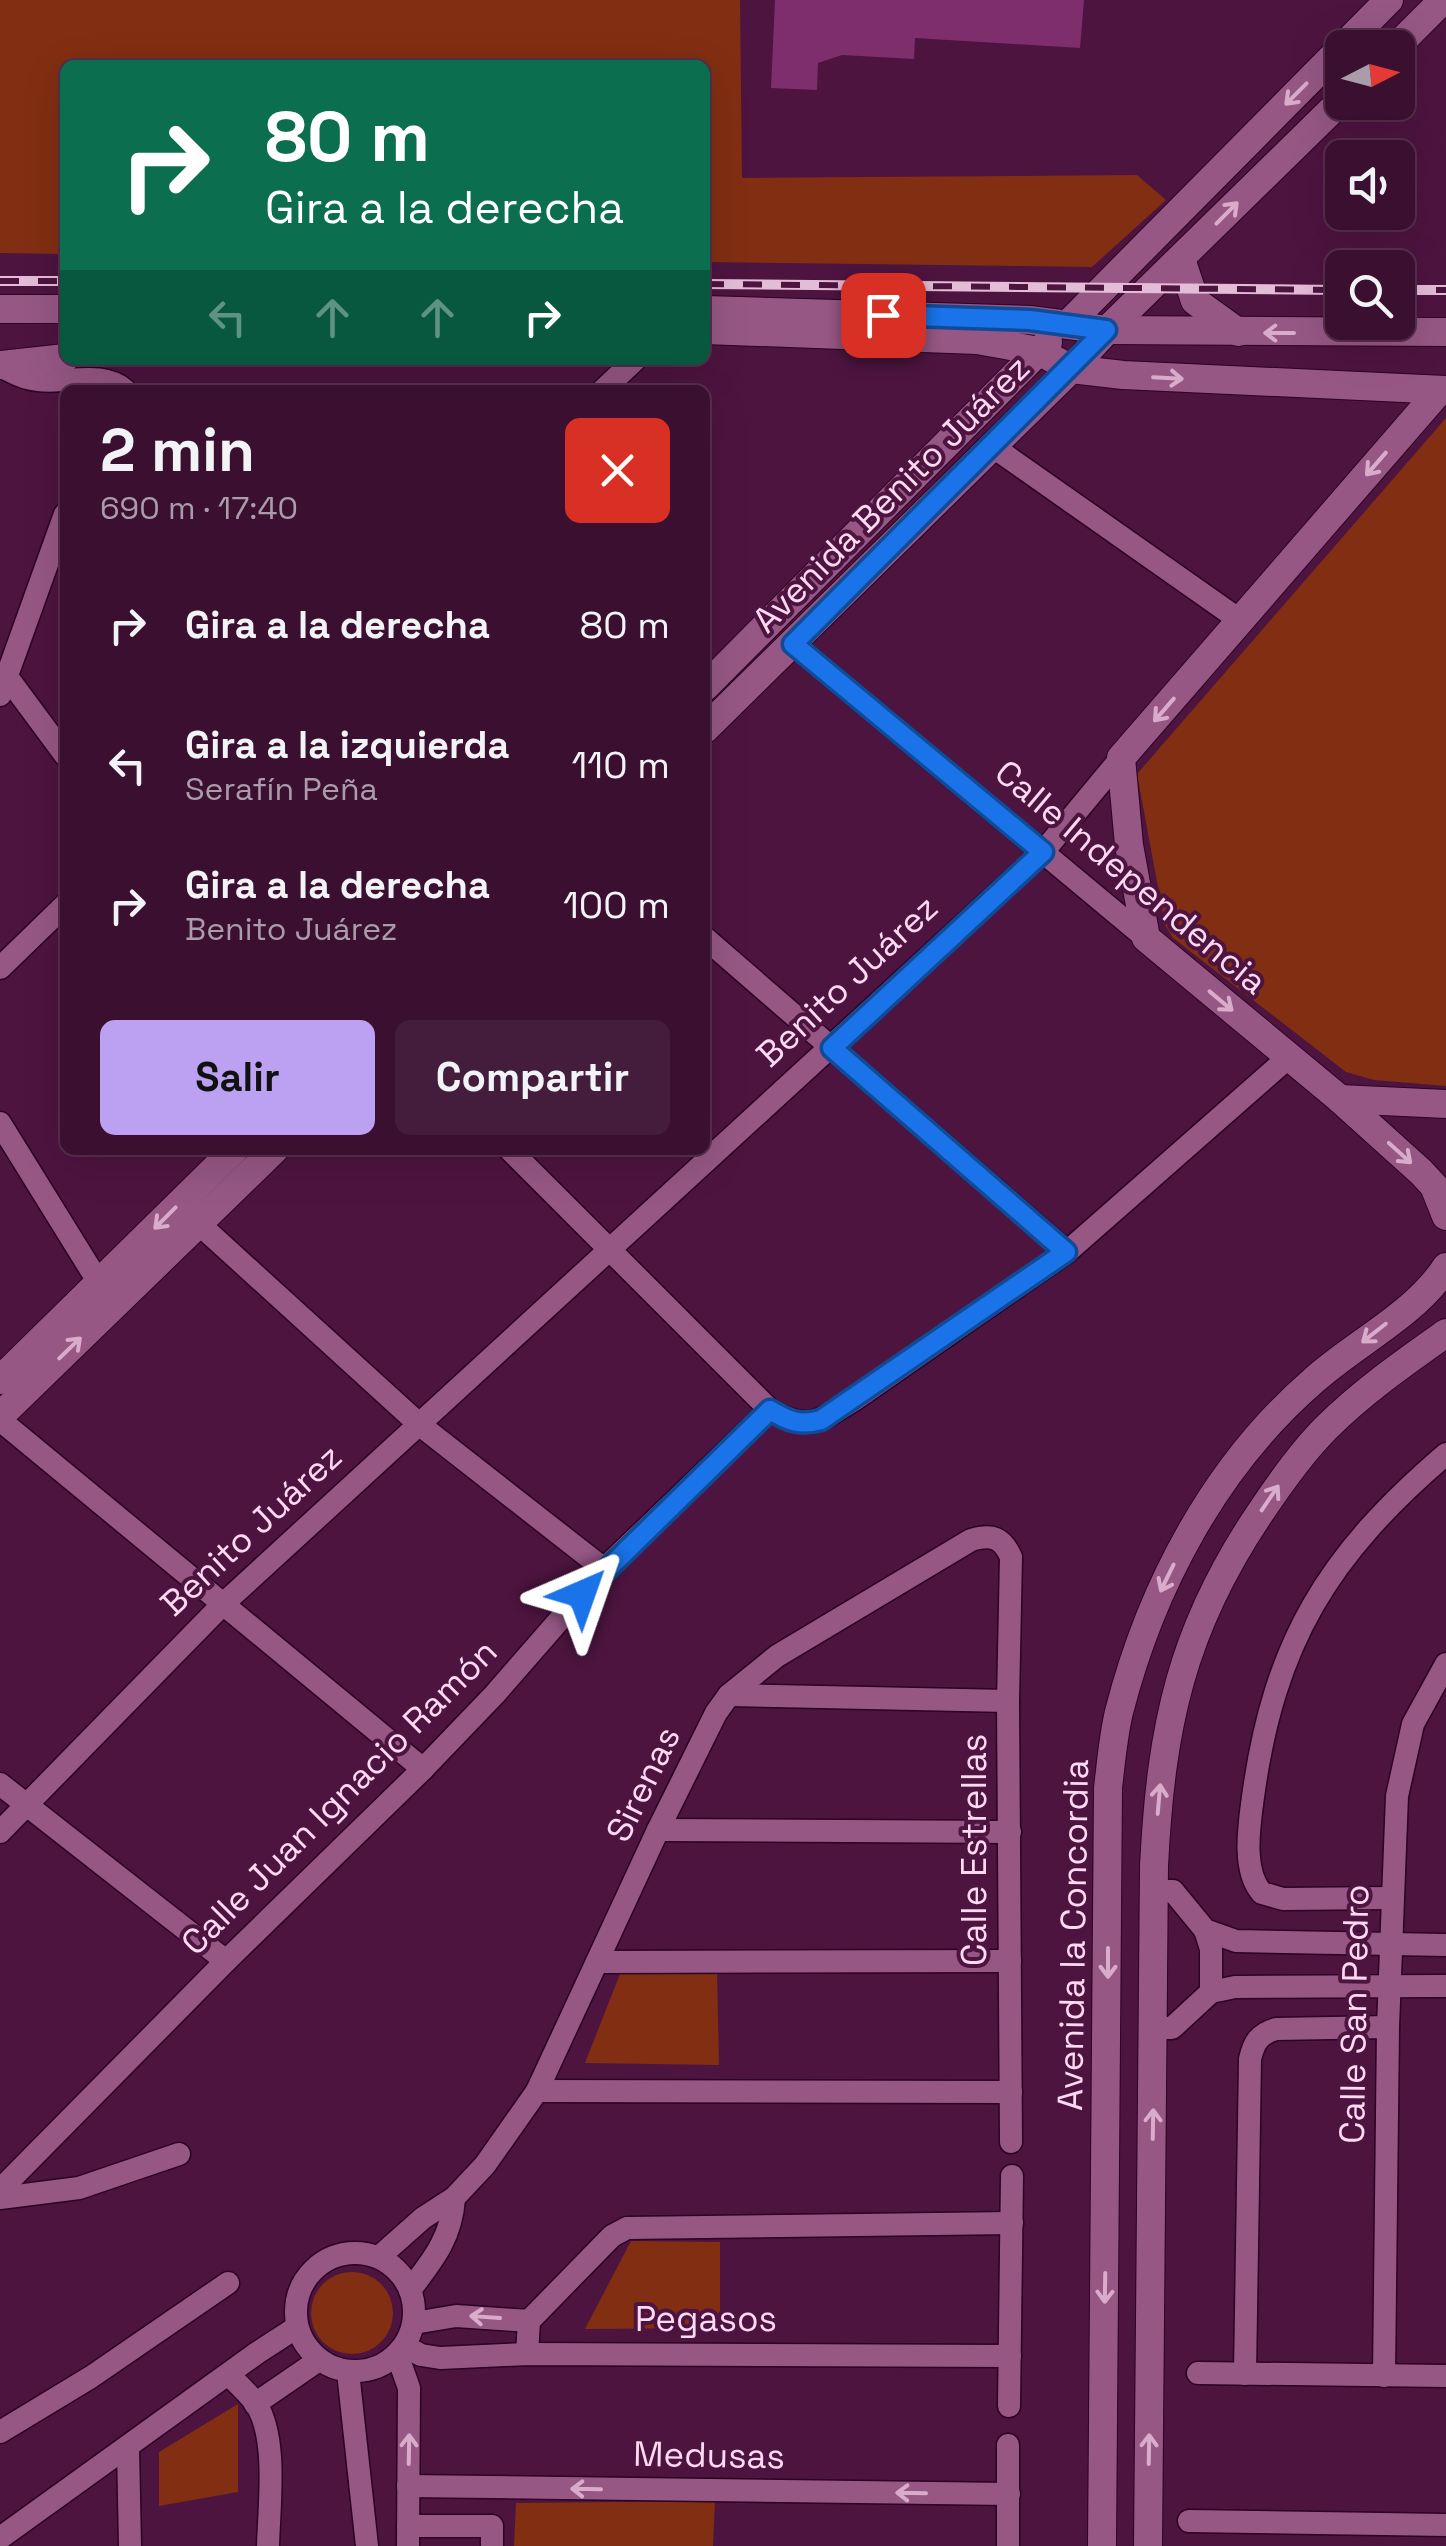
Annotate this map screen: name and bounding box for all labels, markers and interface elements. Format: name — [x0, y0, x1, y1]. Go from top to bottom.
north arrow — [1325, 30, 1415, 120]
map controls — [1325, 30, 1415, 340]
one-way arrow — [1284, 82, 1308, 106]
text: 80 m — [265, 92, 430, 181]
icon: right — [100, 100, 230, 230]
button: sound — [1325, 140, 1415, 230]
text: Gira a la derecha — [265, 179, 624, 236]
one-way arrow — [1214, 202, 1238, 226]
button: search — [1325, 250, 1415, 340]
pin — [841, 273, 926, 358]
icon: arrive — [856, 288, 911, 343]
icon: left — [200, 290, 255, 345]
icon: ahead — [305, 290, 360, 345]
icon: ahead — [410, 290, 465, 345]
icon: right — [515, 290, 570, 345]
one-way arrow — [1263, 324, 1296, 342]
street label: Avenida Benito Juárez — [743, 346, 1039, 642]
one-way arrow — [1152, 369, 1184, 388]
text: 2 min — [100, 412, 255, 489]
button: close — [565, 418, 670, 523]
one-way arrow — [1366, 450, 1388, 476]
text: 690 m · 17:40 — [100, 488, 298, 528]
icon: right — [100, 598, 155, 653]
text: Gira a la derecha — [185, 601, 490, 649]
text: 80 m — [580, 601, 670, 649]
one-way arrow — [1153, 696, 1175, 722]
text: Gira a la izquierda — [185, 721, 510, 769]
icon: left — [100, 738, 155, 793]
text: 110 m — [571, 741, 670, 789]
street label: Calle Independencia — [986, 750, 1276, 1004]
text: Serafín Peña — [185, 769, 378, 809]
text: Gira a la derecha — [185, 861, 490, 909]
icon: right — [100, 878, 155, 933]
text: 100 m — [563, 881, 670, 929]
street label: Benito Juárez — [747, 886, 947, 1076]
text: Benito Juárez — [185, 909, 397, 949]
one-way arrow — [1208, 989, 1234, 1011]
button: Salir — [100, 1020, 375, 1135]
button: Compartir — [395, 1020, 670, 1135]
one-way arrow — [1387, 1141, 1412, 1164]
one-way arrow — [153, 1206, 177, 1230]
one-way arrow — [1362, 1321, 1388, 1343]
one-way arrow — [57, 1336, 81, 1360]
street label: Benito Juárez — [151, 1435, 351, 1625]
one-way arrow — [1259, 1485, 1280, 1513]
position arrow — [530, 1542, 634, 1646]
one-way arrow — [1157, 1562, 1176, 1592]
street label: Calle Juan Ignacio Ramón — [172, 1630, 506, 1964]
street label: Sirenas — [596, 1719, 690, 1849]
street label: Calle Estrellas — [952, 1734, 996, 1966]
street label: Avenida la Concordia — [1048, 1759, 1098, 2111]
one-way arrow — [1149, 1783, 1168, 1815]
street label: Calle San Pedro — [1330, 1884, 1378, 2144]
one-way arrow — [1098, 1946, 1118, 1979]
one-way arrow — [1144, 2108, 1162, 2140]
one-way arrow — [1096, 2272, 1114, 2304]
street label: Pegasos — [635, 2297, 777, 2341]
one-way arrow — [469, 2307, 502, 2326]
street label: Medusas — [633, 2432, 785, 2478]
one-way arrow — [400, 2433, 418, 2466]
one-way arrow — [1140, 2433, 1159, 2465]
one-way arrow — [571, 2479, 603, 2498]
one-way arrow — [896, 2483, 928, 2502]

